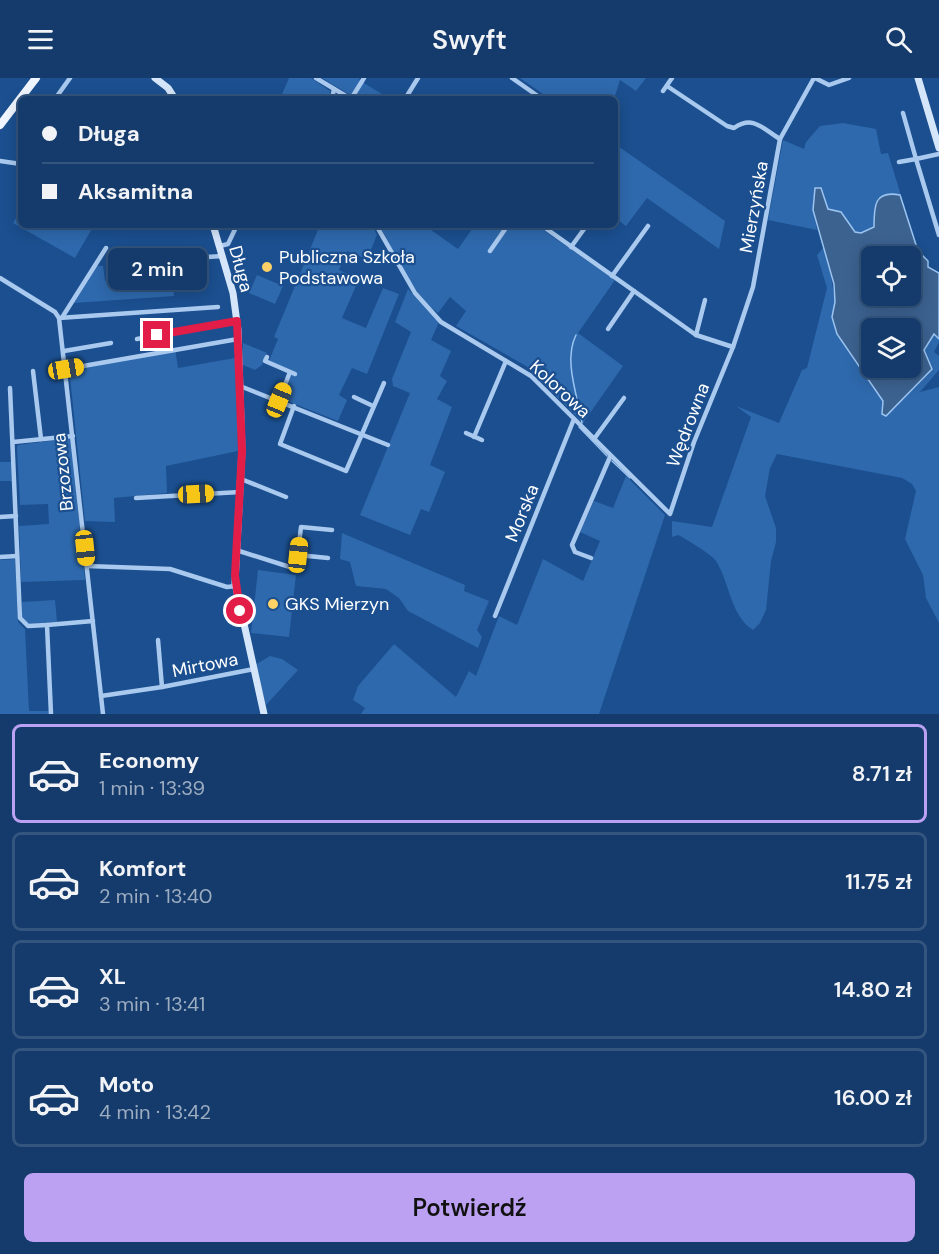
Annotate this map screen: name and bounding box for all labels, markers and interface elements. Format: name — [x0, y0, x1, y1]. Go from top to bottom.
text: Swyft — [432, 22, 507, 57]
icon: menu — [24, 23, 57, 56]
icon: search — [882, 23, 915, 56]
text: Długa — [78, 119, 140, 148]
street label: Mierzyńska — [734, 159, 774, 255]
text: Aksamitna — [78, 177, 193, 206]
street label: Długa — [223, 243, 259, 295]
place label: Publiczna Szkoła Podstawowa — [279, 245, 415, 290]
map controls — [861, 246, 921, 378]
button: locate — [861, 246, 921, 306]
callout: 2 min — [108, 248, 207, 290]
text: 2 min — [131, 256, 184, 282]
marker: Publiczna Szkoła Podstawowa — [260, 260, 274, 274]
button: layers — [861, 318, 921, 378]
route end — [143, 321, 170, 348]
street label: Kolorowa — [524, 355, 596, 423]
car — [47, 357, 85, 381]
street label: Wędrowna — [661, 379, 715, 471]
car — [264, 380, 294, 420]
street label: Brzozowa — [47, 432, 79, 512]
street label: Morska — [500, 481, 544, 545]
car — [178, 484, 214, 504]
car — [74, 529, 96, 567]
car — [287, 536, 309, 574]
place label: GKS Mierzyn — [285, 592, 389, 616]
route start — [226, 597, 253, 624]
marker: GKS Mierzyn — [266, 597, 280, 611]
street label: Mirtowa — [170, 647, 240, 683]
text: Economy — [99, 746, 199, 775]
icon: car — [27, 747, 81, 801]
text: 8.71 zł — [852, 759, 912, 788]
text: 1 min · 13:39 — [99, 775, 205, 801]
text: Komfort — [99, 854, 186, 883]
icon: car — [27, 855, 81, 909]
text: 11.75 zł — [845, 867, 912, 896]
text: 2 min · 13:40 — [99, 883, 212, 909]
text: XL — [99, 962, 126, 991]
icon: car — [27, 963, 81, 1017]
text: 14.80 zł — [834, 975, 912, 1004]
text: 3 min · 13:41 — [99, 991, 205, 1017]
text: Moto — [99, 1070, 154, 1099]
icon: car — [27, 1071, 81, 1125]
text: 16.00 zł — [834, 1083, 912, 1112]
text: 4 min · 13:42 — [99, 1099, 211, 1125]
button: Potwierdź — [24, 1173, 915, 1242]

